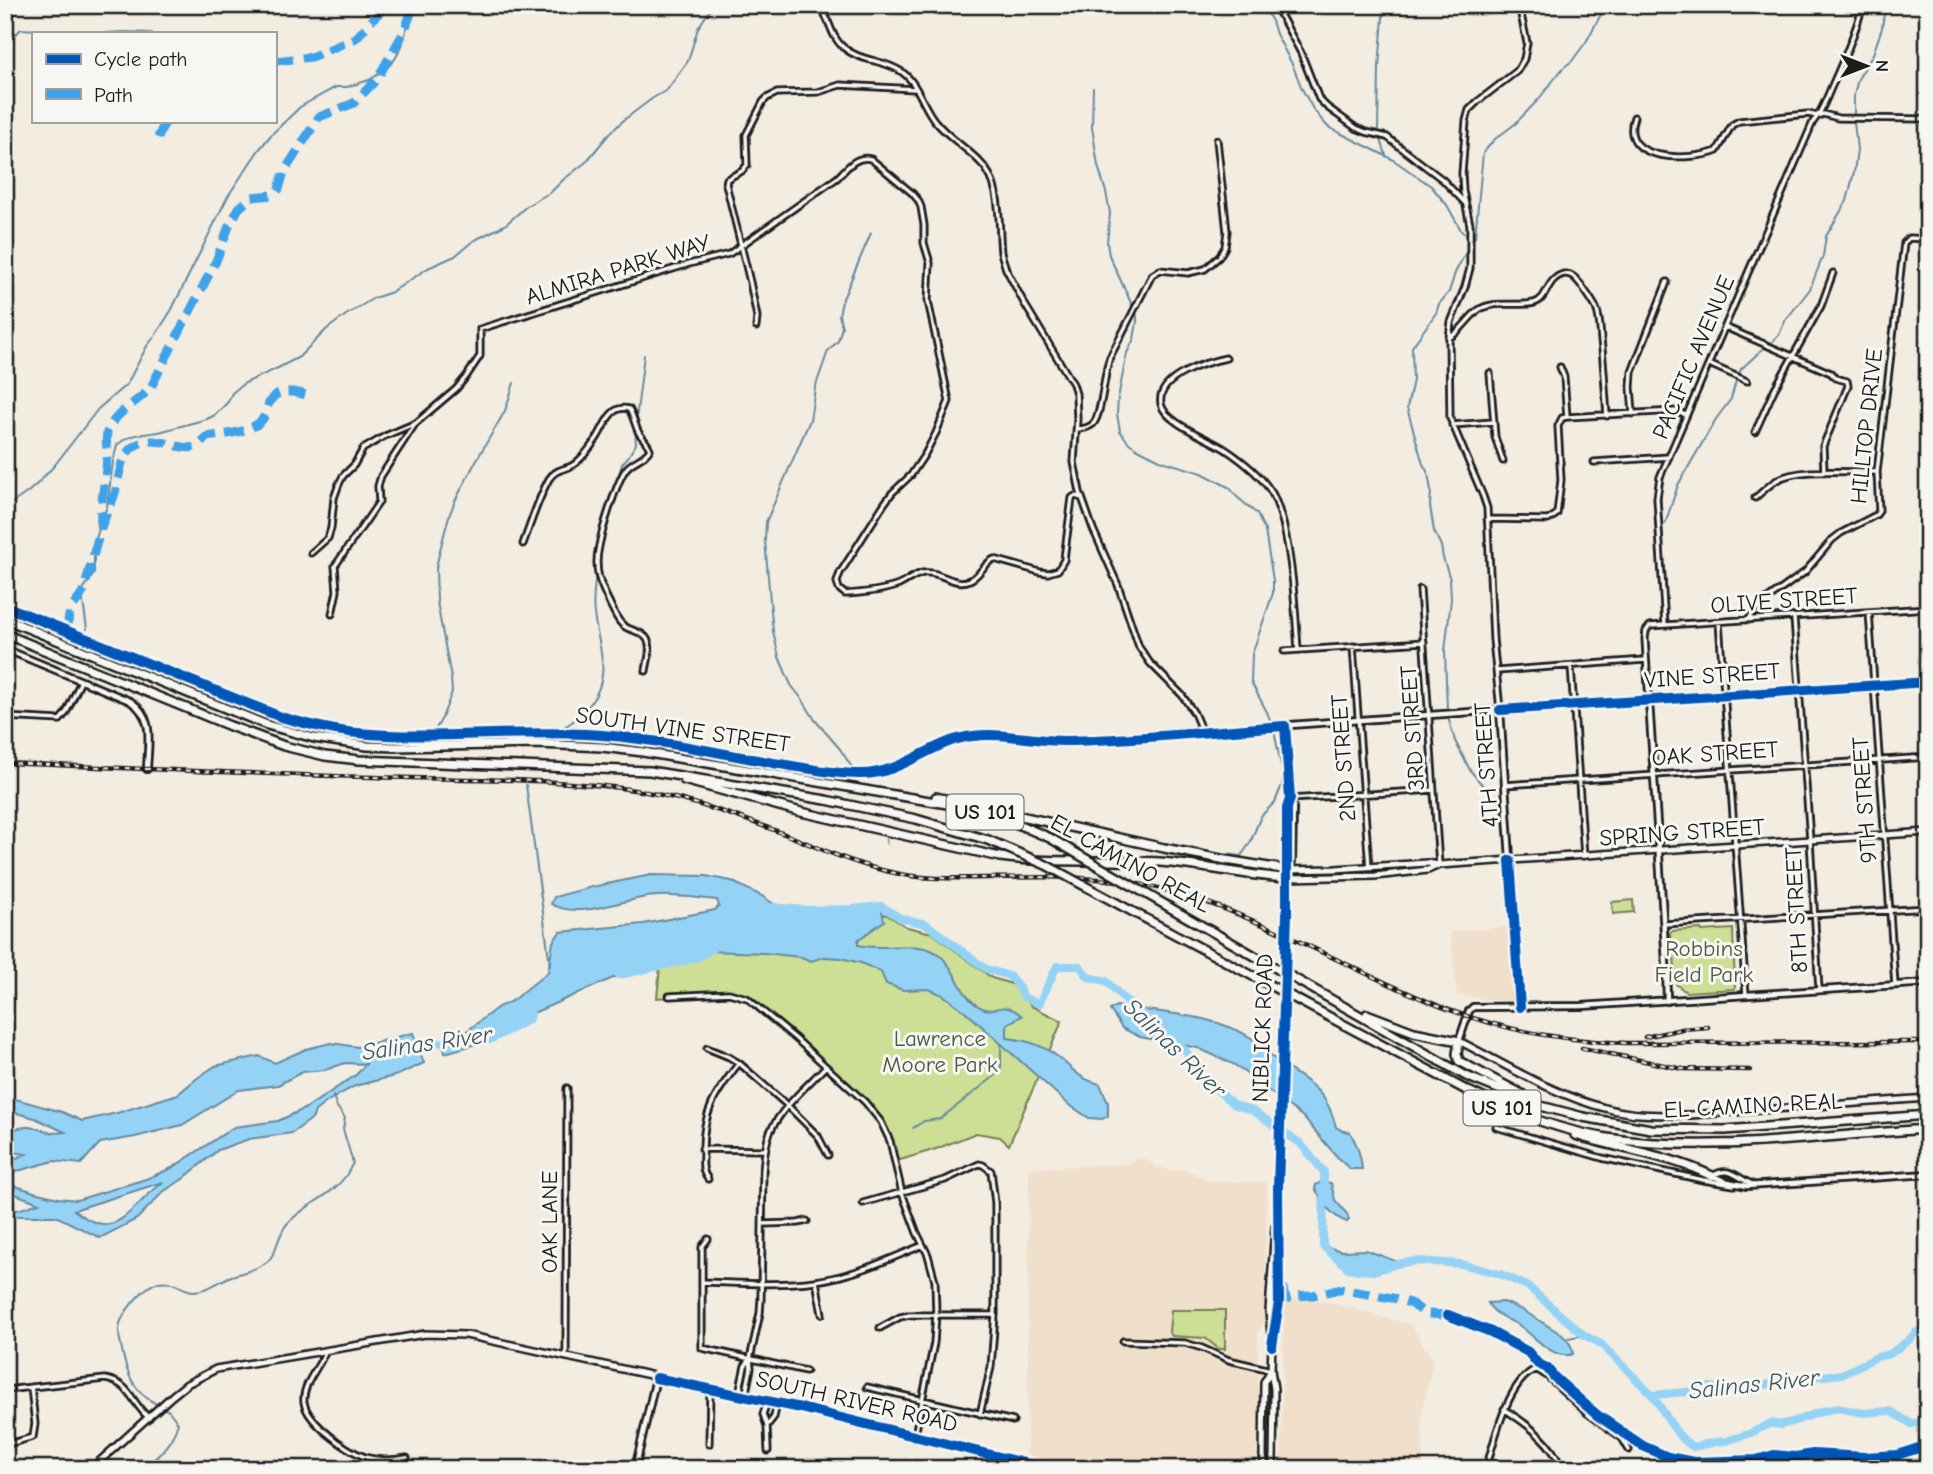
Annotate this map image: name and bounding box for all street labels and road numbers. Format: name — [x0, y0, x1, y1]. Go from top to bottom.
street label: ALMIRA PARK WAY — [522, 228, 714, 310]
street label: PACIFIC AVENUE — [1647, 271, 1740, 443]
street label: HILLTOP DRIVE — [1845, 347, 1888, 505]
street label: OLIVE STREET — [1710, 582, 1858, 619]
street label: VINE STREET — [1643, 657, 1781, 694]
street label: 3RD STREET — [1395, 664, 1430, 792]
street label: 2ND STREET — [1326, 693, 1361, 822]
street label: SOUTH VINE STREET — [574, 701, 792, 758]
street label: 4TH STREET — [1469, 701, 1504, 829]
street label: OAK STREET — [1651, 736, 1779, 771]
street label: 9TH STREET — [1847, 736, 1882, 864]
road number: US 101 — [946, 794, 1024, 830]
street label: EL CAMINO REAL — [1046, 808, 1216, 919]
street label: SPRING STREET — [1598, 813, 1766, 852]
street label: 8TH STREET — [1780, 846, 1813, 974]
street label: NIBLICK ROAD — [1246, 953, 1279, 1103]
street label: EL CAMINO REAL — [1663, 1087, 1844, 1124]
road number: US 101 — [1464, 1090, 1540, 1126]
street label: OAK LANE — [536, 1171, 563, 1273]
street label: SOUTH RIVER ROAD — [753, 1365, 960, 1438]

